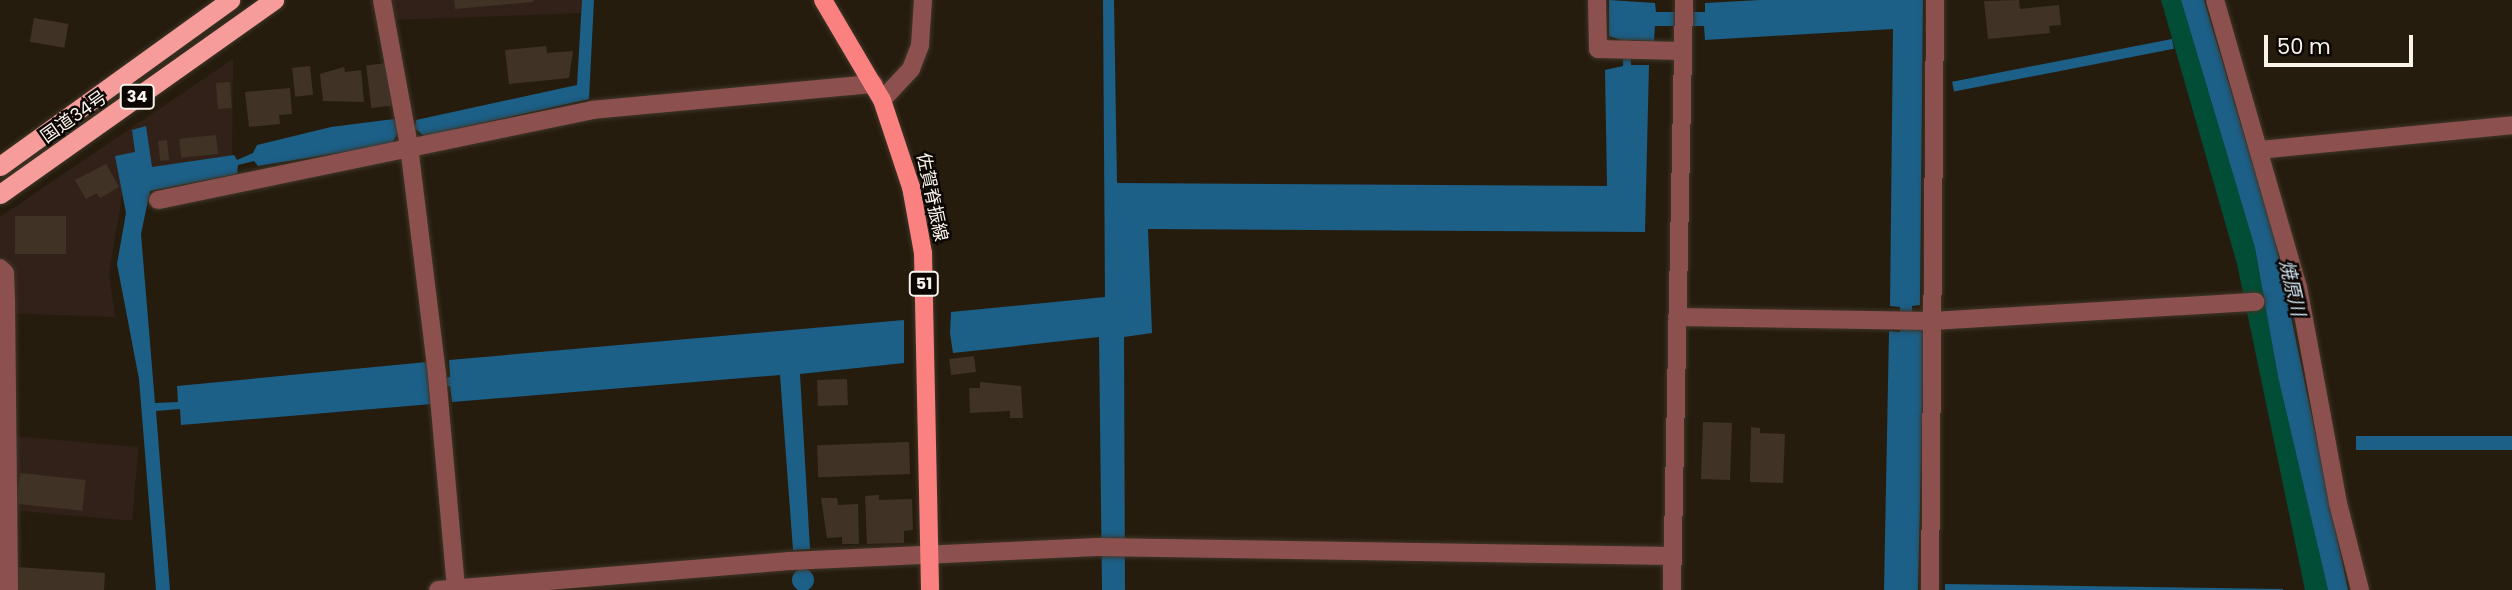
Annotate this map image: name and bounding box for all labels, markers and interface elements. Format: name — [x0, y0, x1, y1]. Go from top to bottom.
scale bar — [2267, 21, 2416, 65]
text: 50 m — [2277, 32, 2331, 61]
road number: 34 — [120, 85, 154, 110]
street label: 国道34号 — [37, 86, 111, 148]
street label: 佐賀脊振線 — [912, 151, 952, 243]
water label: 焼原川 — [2274, 258, 2310, 318]
road number: 51 — [908, 272, 940, 296]

